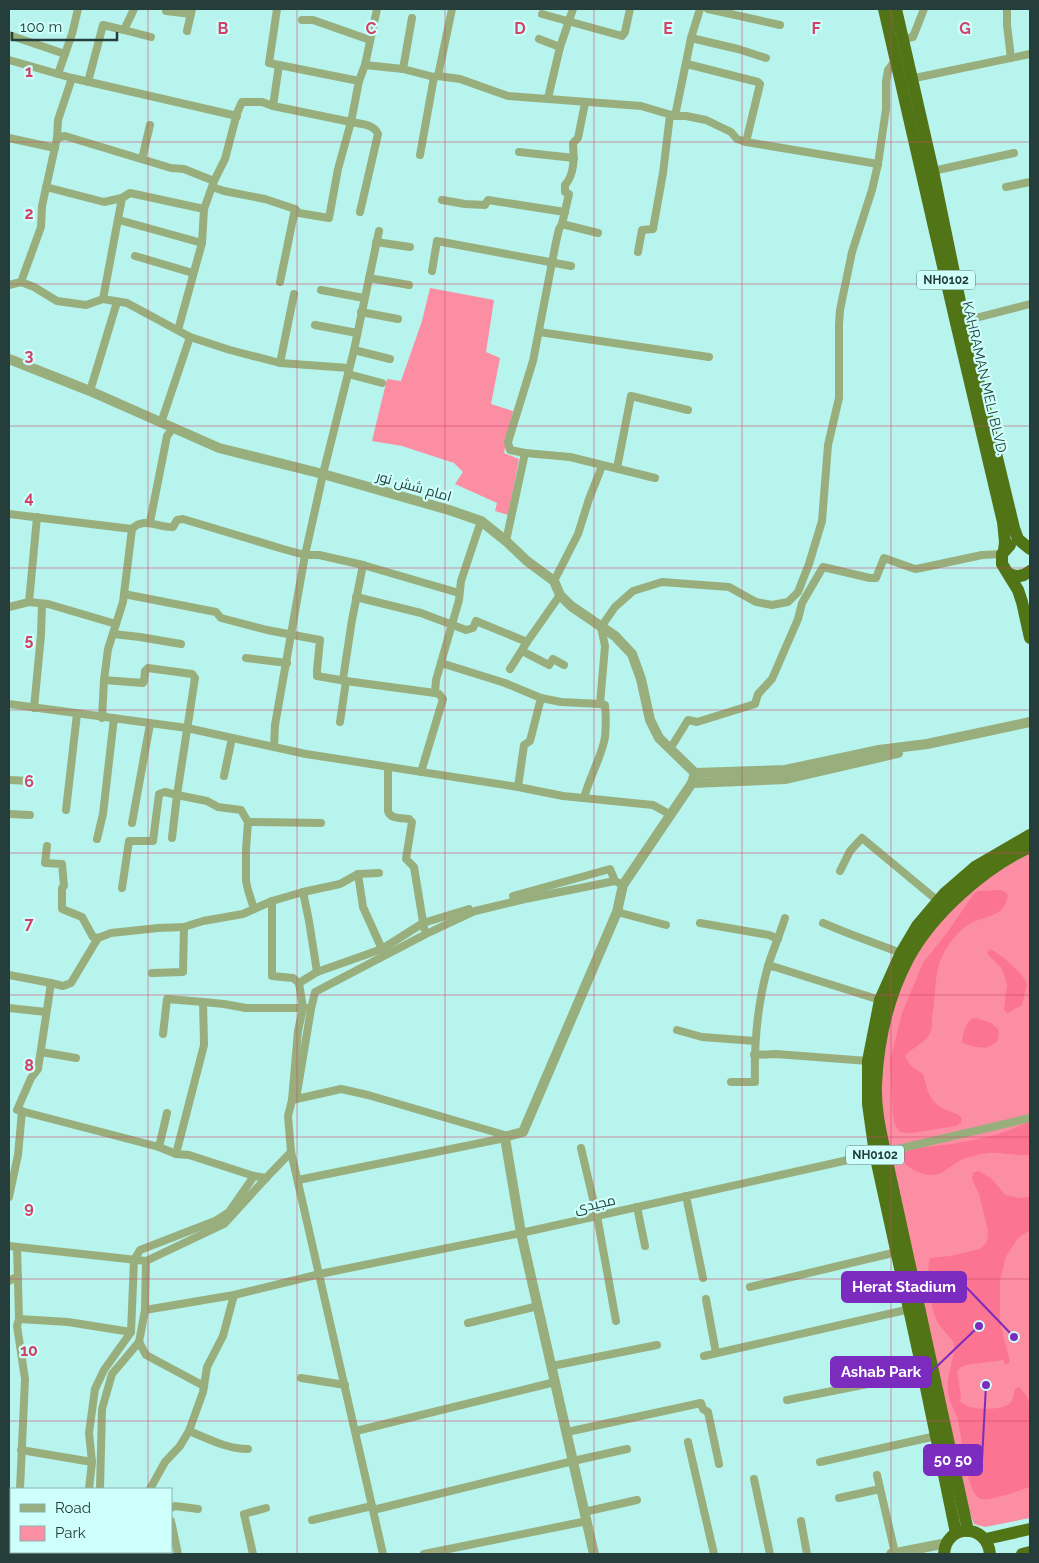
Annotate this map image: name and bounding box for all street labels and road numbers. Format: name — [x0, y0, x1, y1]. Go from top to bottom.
road number: NH0102 — [917, 270, 975, 290]
street label: KAHRAMAN MELI BLVD. — [959, 299, 1011, 457]
street label: امام شش نور — [373, 467, 453, 506]
road number: NH0102 — [846, 1146, 904, 1164]
street label: مجیدی — [573, 1192, 617, 1216]

